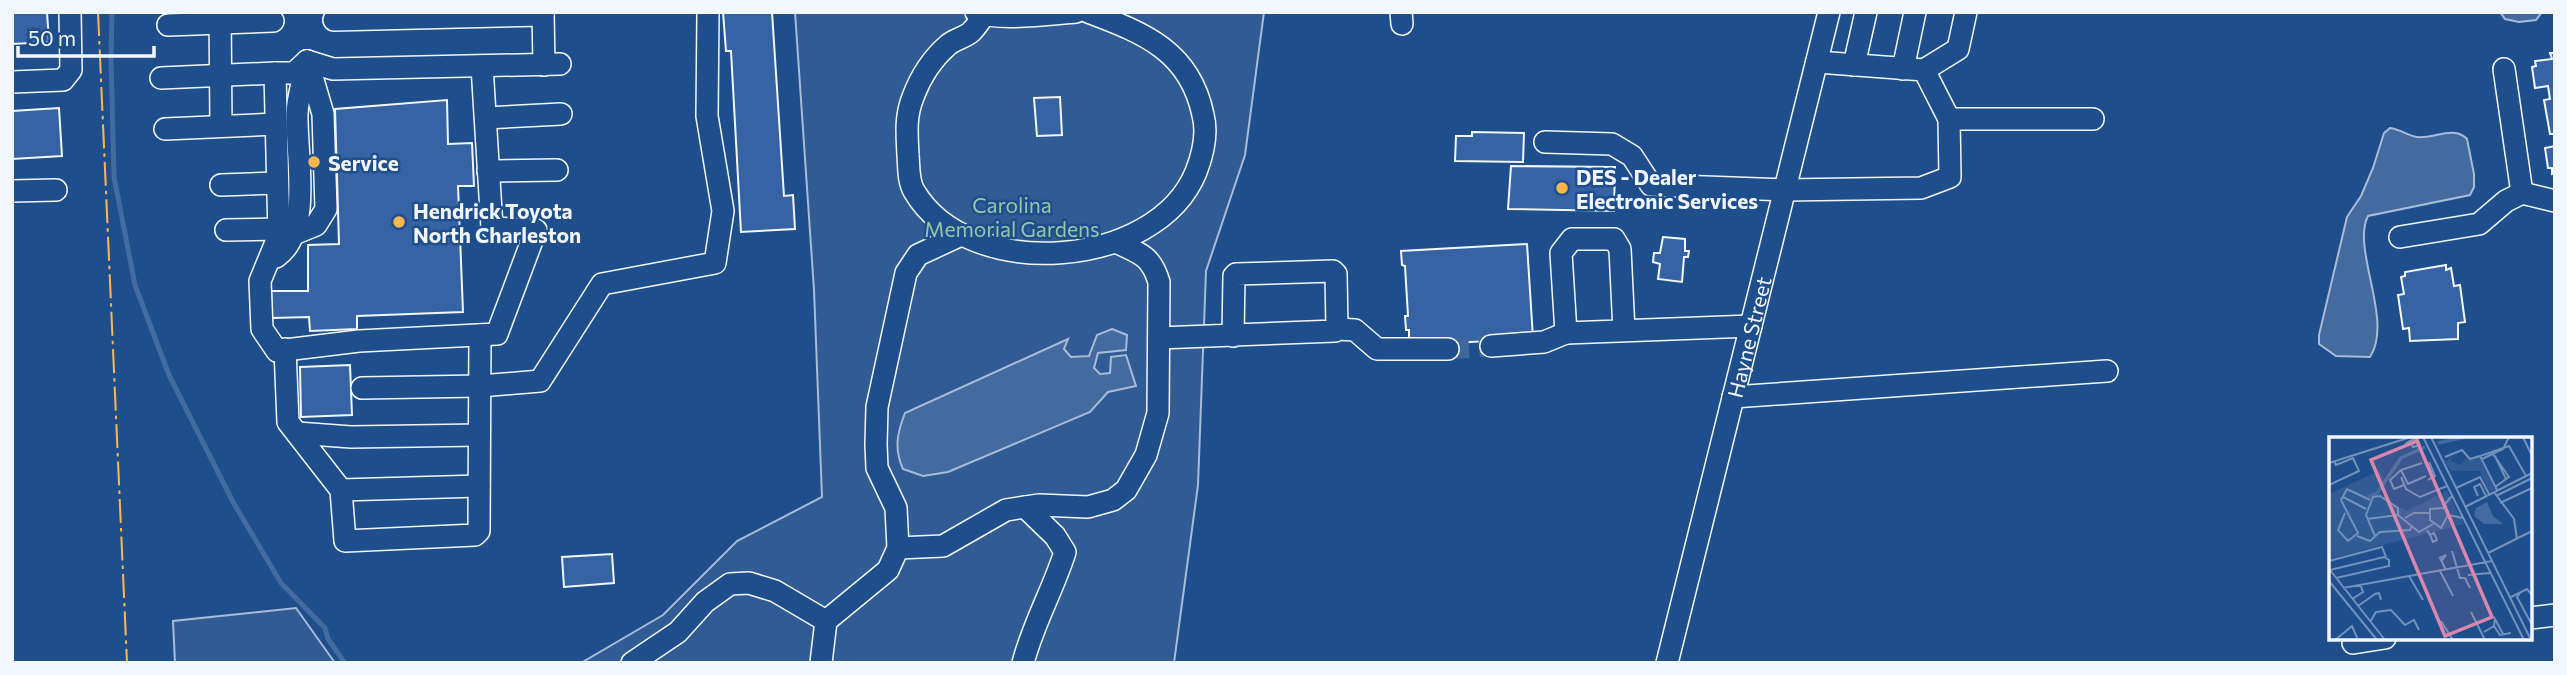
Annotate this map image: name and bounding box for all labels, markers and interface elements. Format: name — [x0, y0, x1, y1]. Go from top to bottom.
scale bar — [18, 14, 154, 58]
text: 50 m — [28, 25, 76, 50]
place label: Service — [328, 150, 399, 175]
marker: Service — [306, 154, 322, 170]
place label: DES - Dealer Electronic Services — [1576, 164, 1758, 213]
marker: DES - Dealer Electronic Services — [1554, 180, 1570, 196]
park label: Carolina Memorial Gardens — [924, 192, 1100, 241]
place label: Hendrick Toyota North Charleston — [413, 198, 581, 247]
marker: Hendrick Toyota North Charleston — [391, 214, 407, 230]
street label: Hayne Street — [1721, 274, 1775, 400]
inset map — [2329, 437, 2532, 640]

